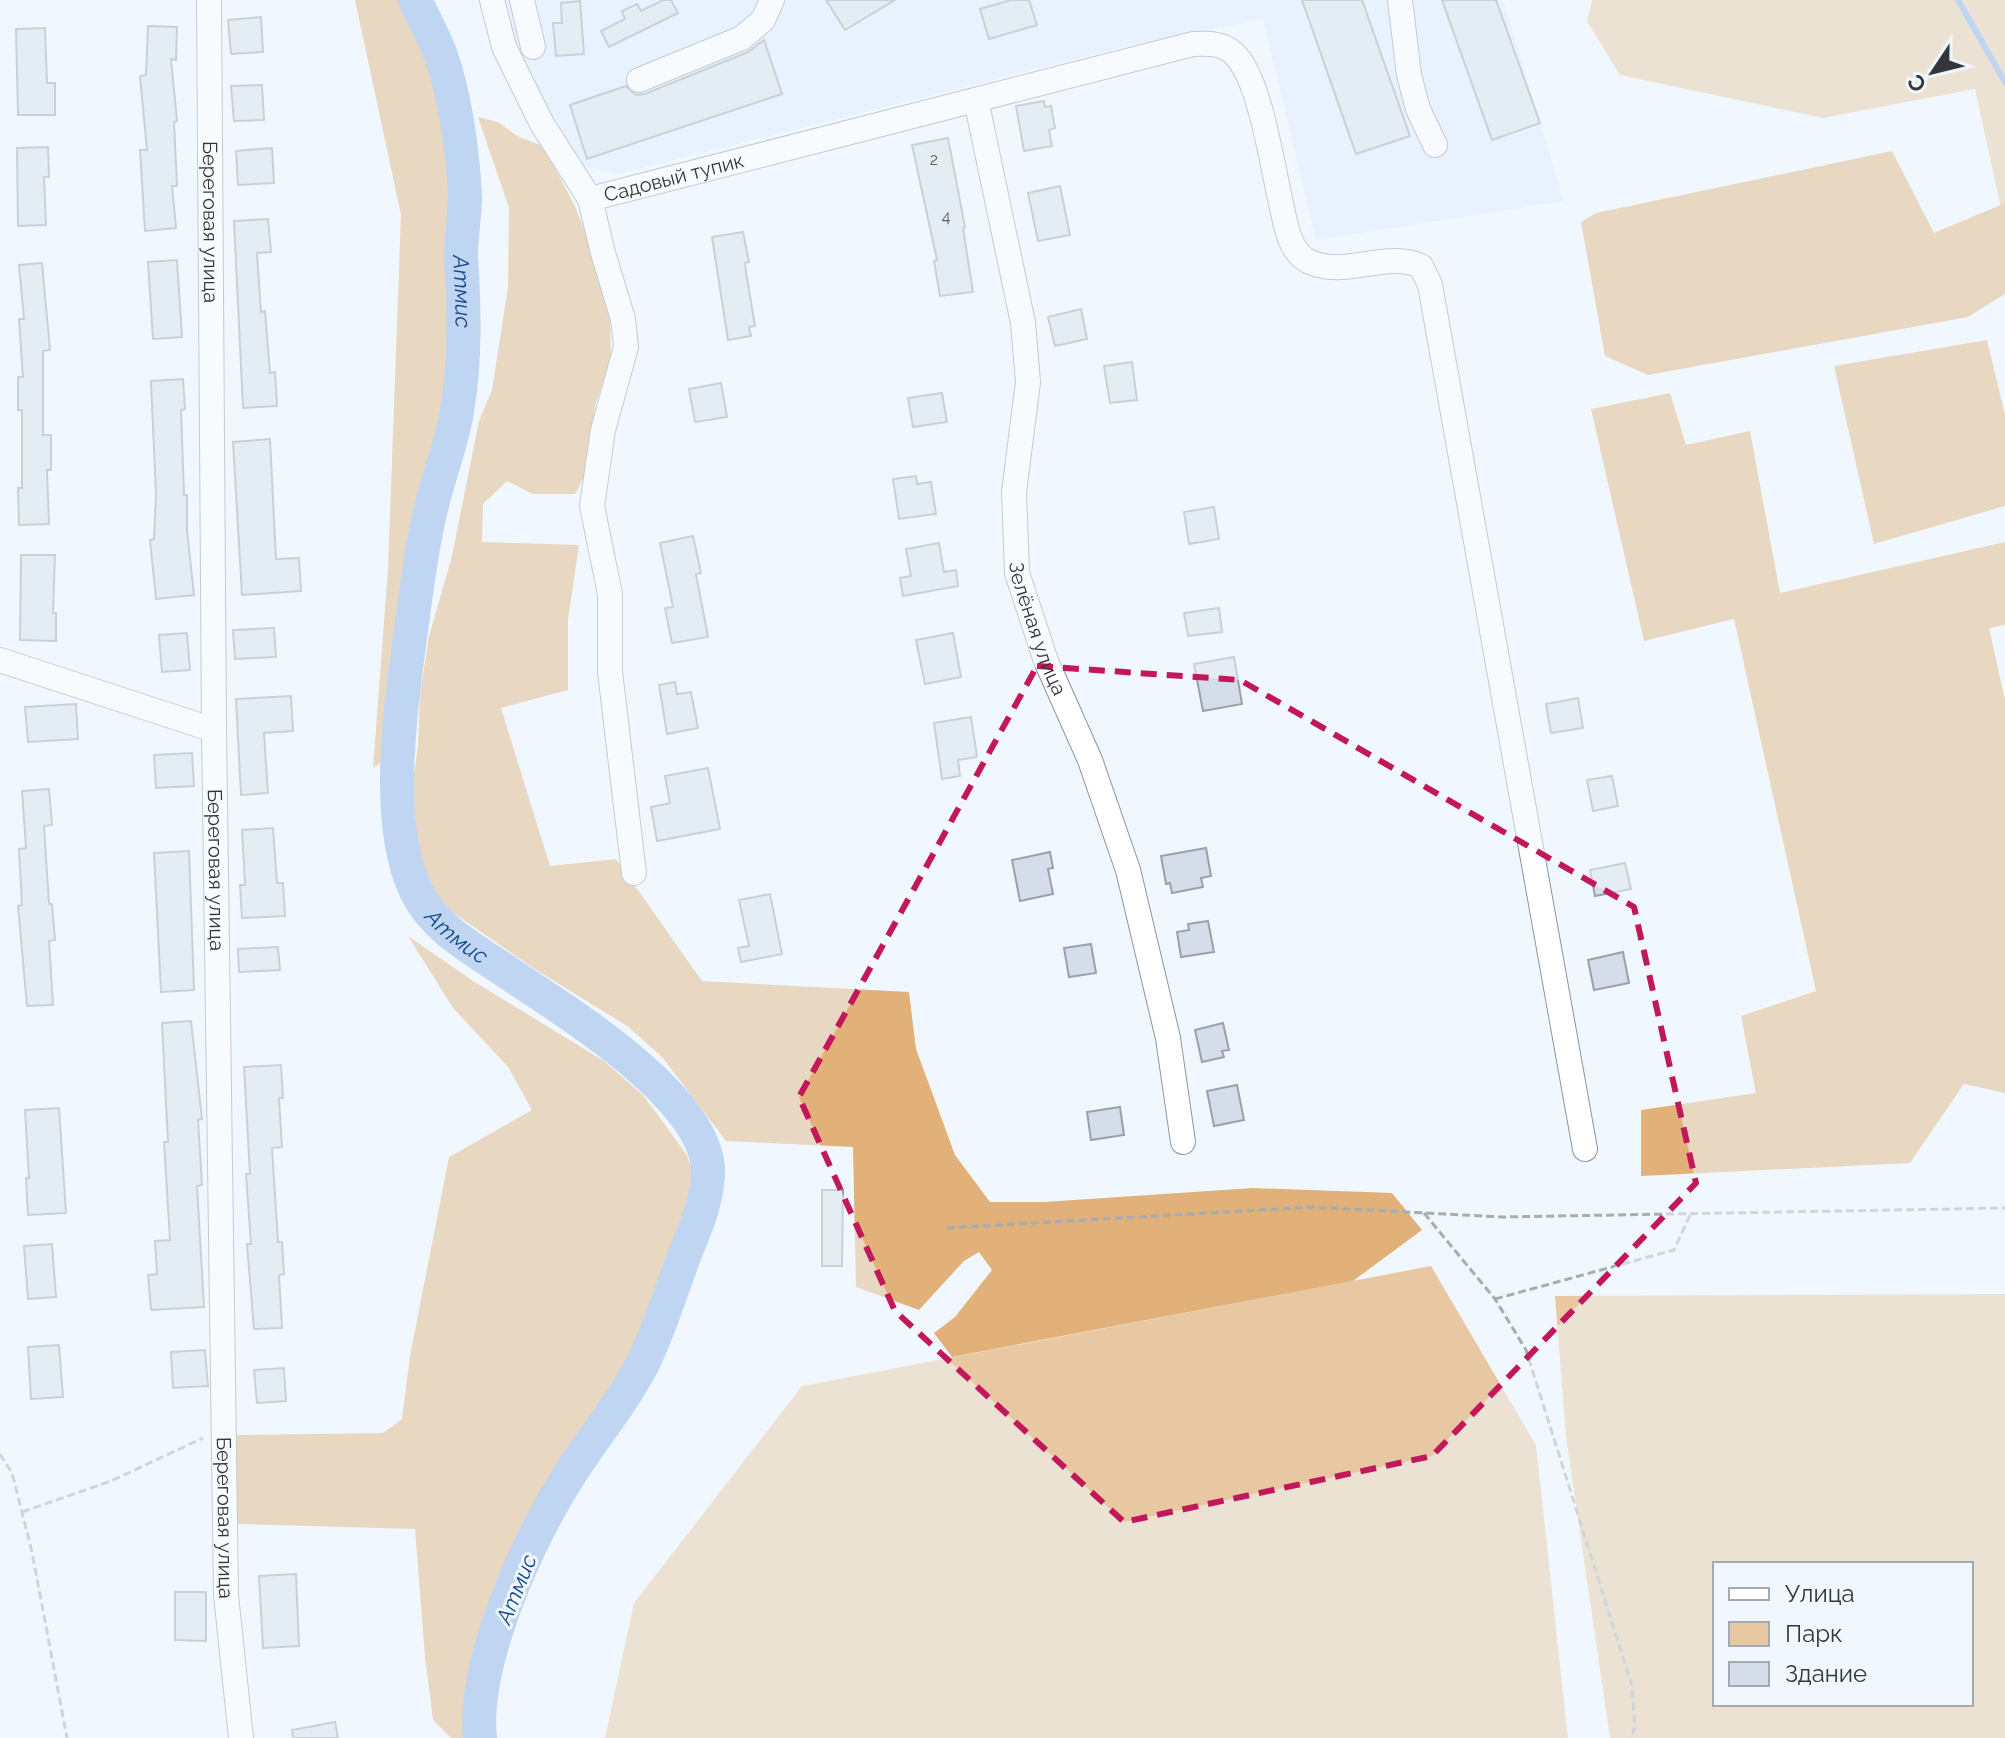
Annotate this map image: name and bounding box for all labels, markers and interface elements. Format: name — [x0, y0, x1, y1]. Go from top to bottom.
north arrow — [1893, 32, 1973, 112]
text: С — [1902, 70, 1932, 97]
street label: Береговая улица — [198, 141, 223, 303]
street label: Садовый тупик — [601, 148, 746, 207]
house number: 2 — [930, 150, 938, 169]
house number: 4 — [942, 207, 951, 226]
water label: Атмис — [448, 253, 477, 328]
street label: Зелёная улица — [1005, 562, 1072, 699]
street label: Береговая улица — [203, 789, 229, 951]
water label: Атмис — [419, 903, 493, 969]
street label: Береговая улица — [212, 1437, 238, 1599]
water label: Атмис — [490, 1550, 542, 1629]
legend — [1713, 1562, 1973, 1706]
text: Улица — [1785, 1579, 1855, 1608]
text: Парк — [1785, 1619, 1843, 1648]
text: Здание — [1785, 1659, 1867, 1688]

